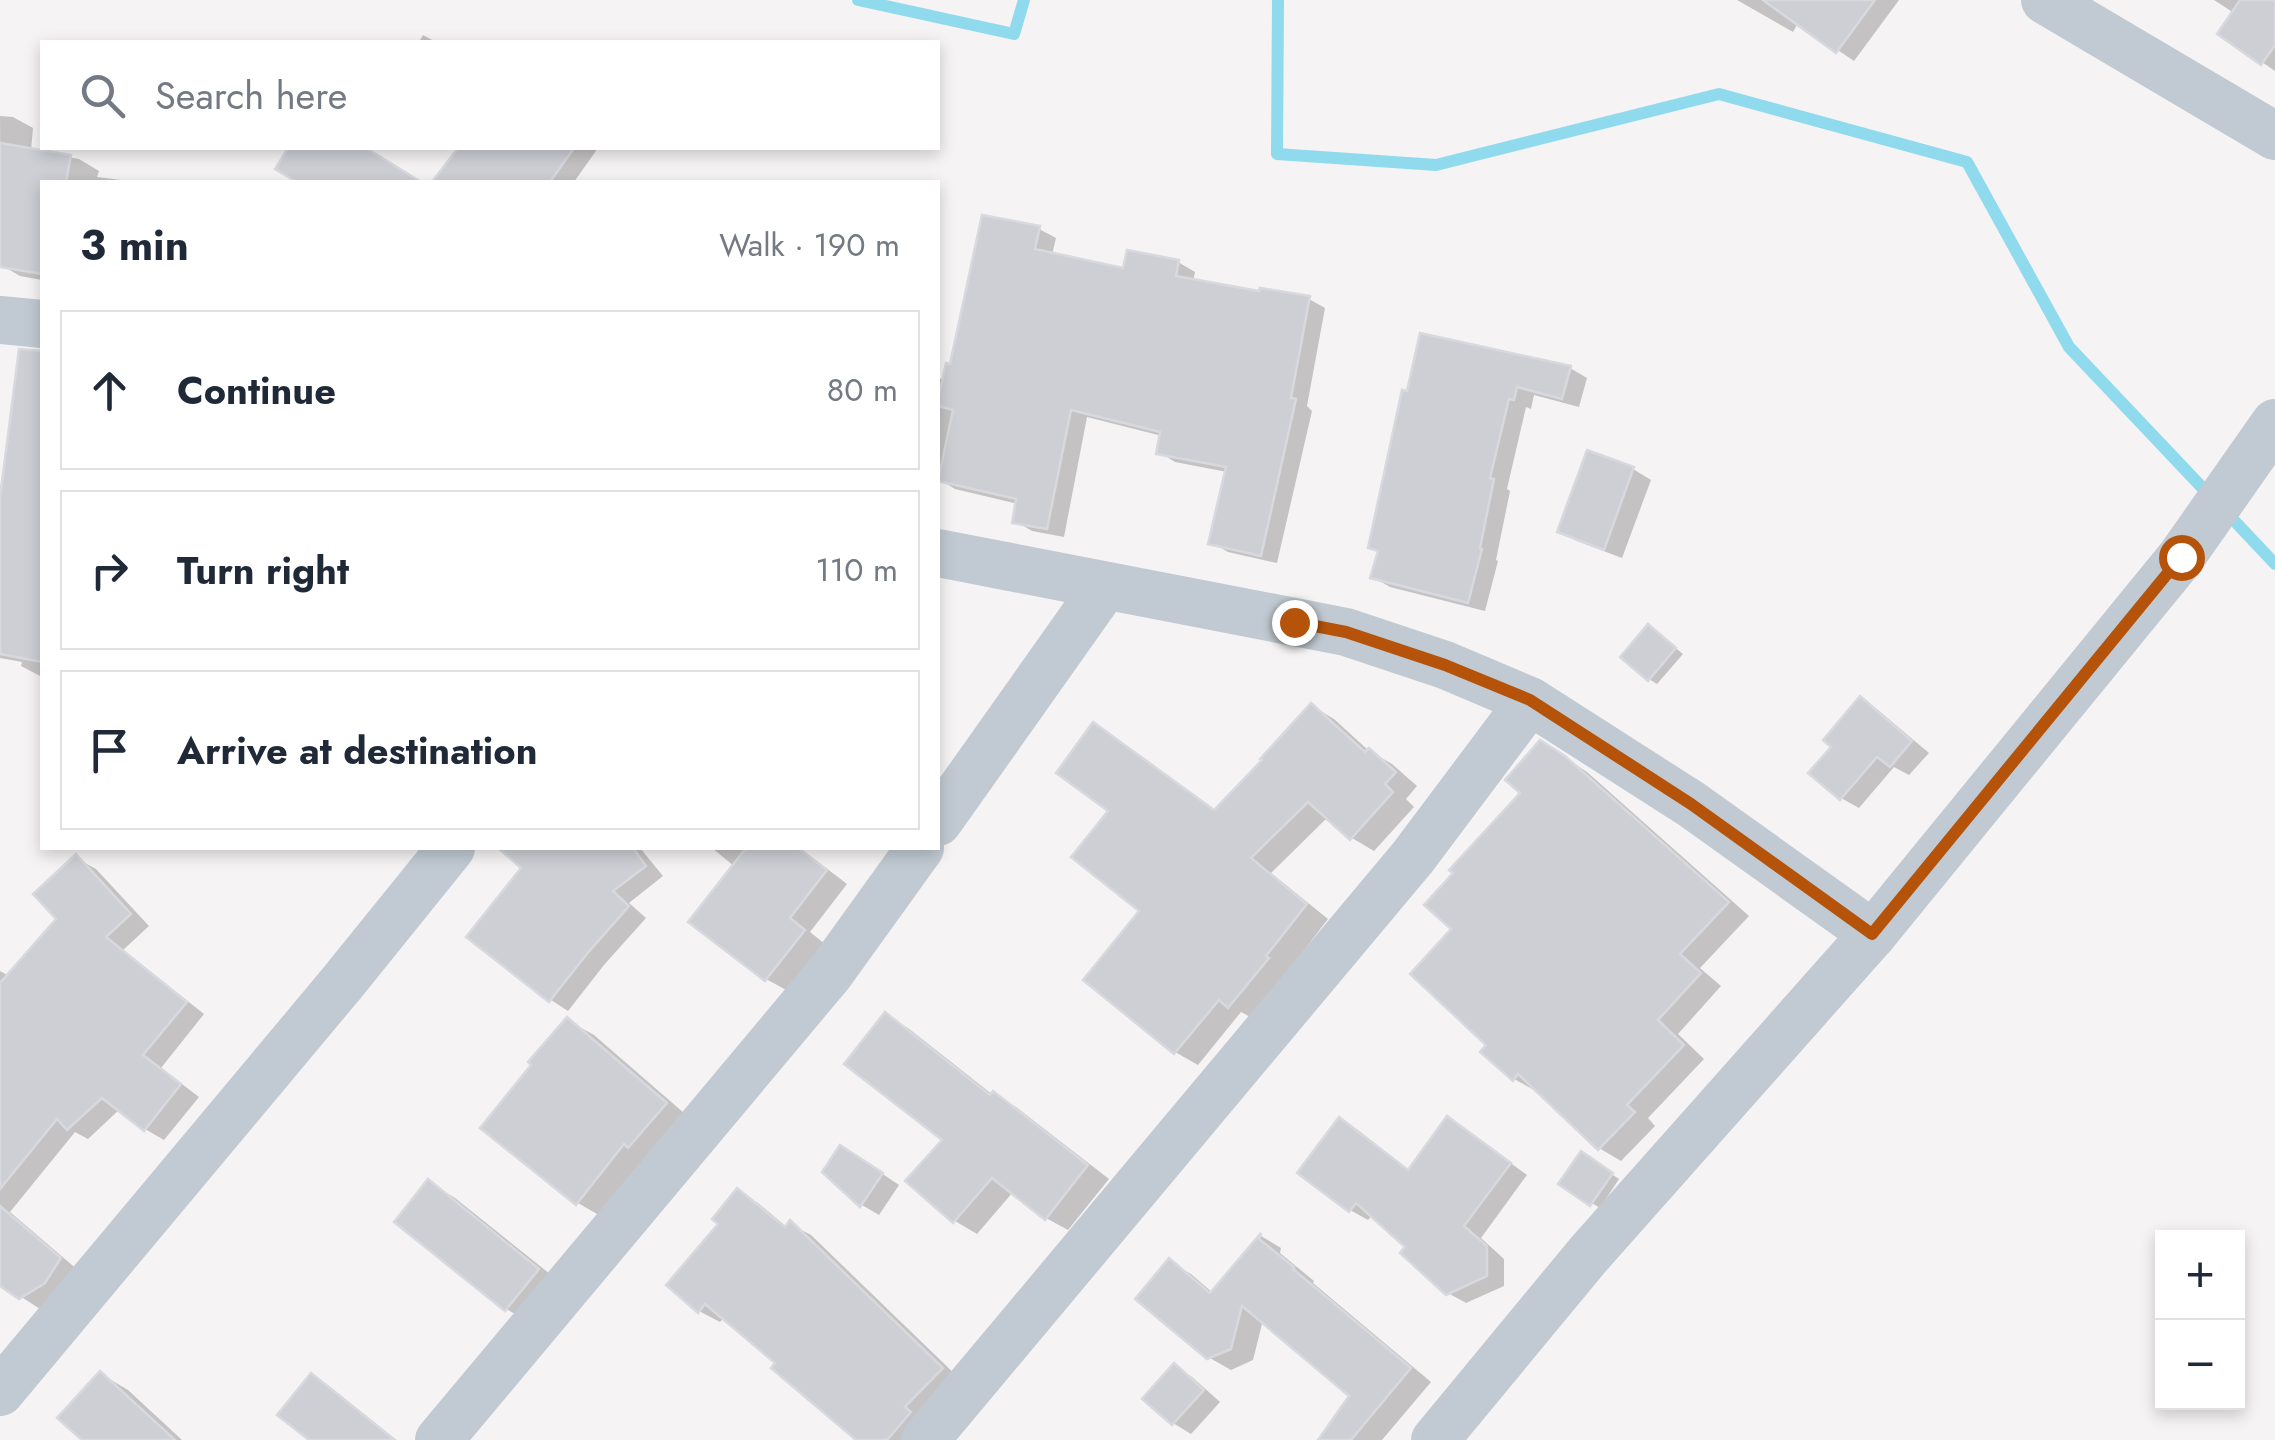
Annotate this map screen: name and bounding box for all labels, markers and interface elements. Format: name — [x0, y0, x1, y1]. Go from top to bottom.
search box — [40, 40, 940, 150]
icon: search — [75, 68, 130, 123]
text: Search here — [155, 68, 347, 123]
text: 3 min — [80, 215, 189, 276]
text: Walk · 190 m — [719, 222, 900, 268]
icon: ahead — [82, 363, 137, 418]
text: Continue — [177, 363, 336, 418]
text: 80 m — [827, 367, 898, 413]
route start — [2159, 535, 2205, 581]
icon: right — [82, 543, 137, 598]
text: Turn right — [177, 543, 349, 598]
text: 110 m — [815, 547, 898, 593]
route end — [1272, 600, 1318, 646]
icon: arrive — [82, 723, 137, 778]
text: Arrive at destination — [177, 723, 538, 778]
map controls — [2155, 1230, 2245, 1410]
button: + — [2155, 1230, 2245, 1320]
button: − — [2155, 1320, 2245, 1410]

